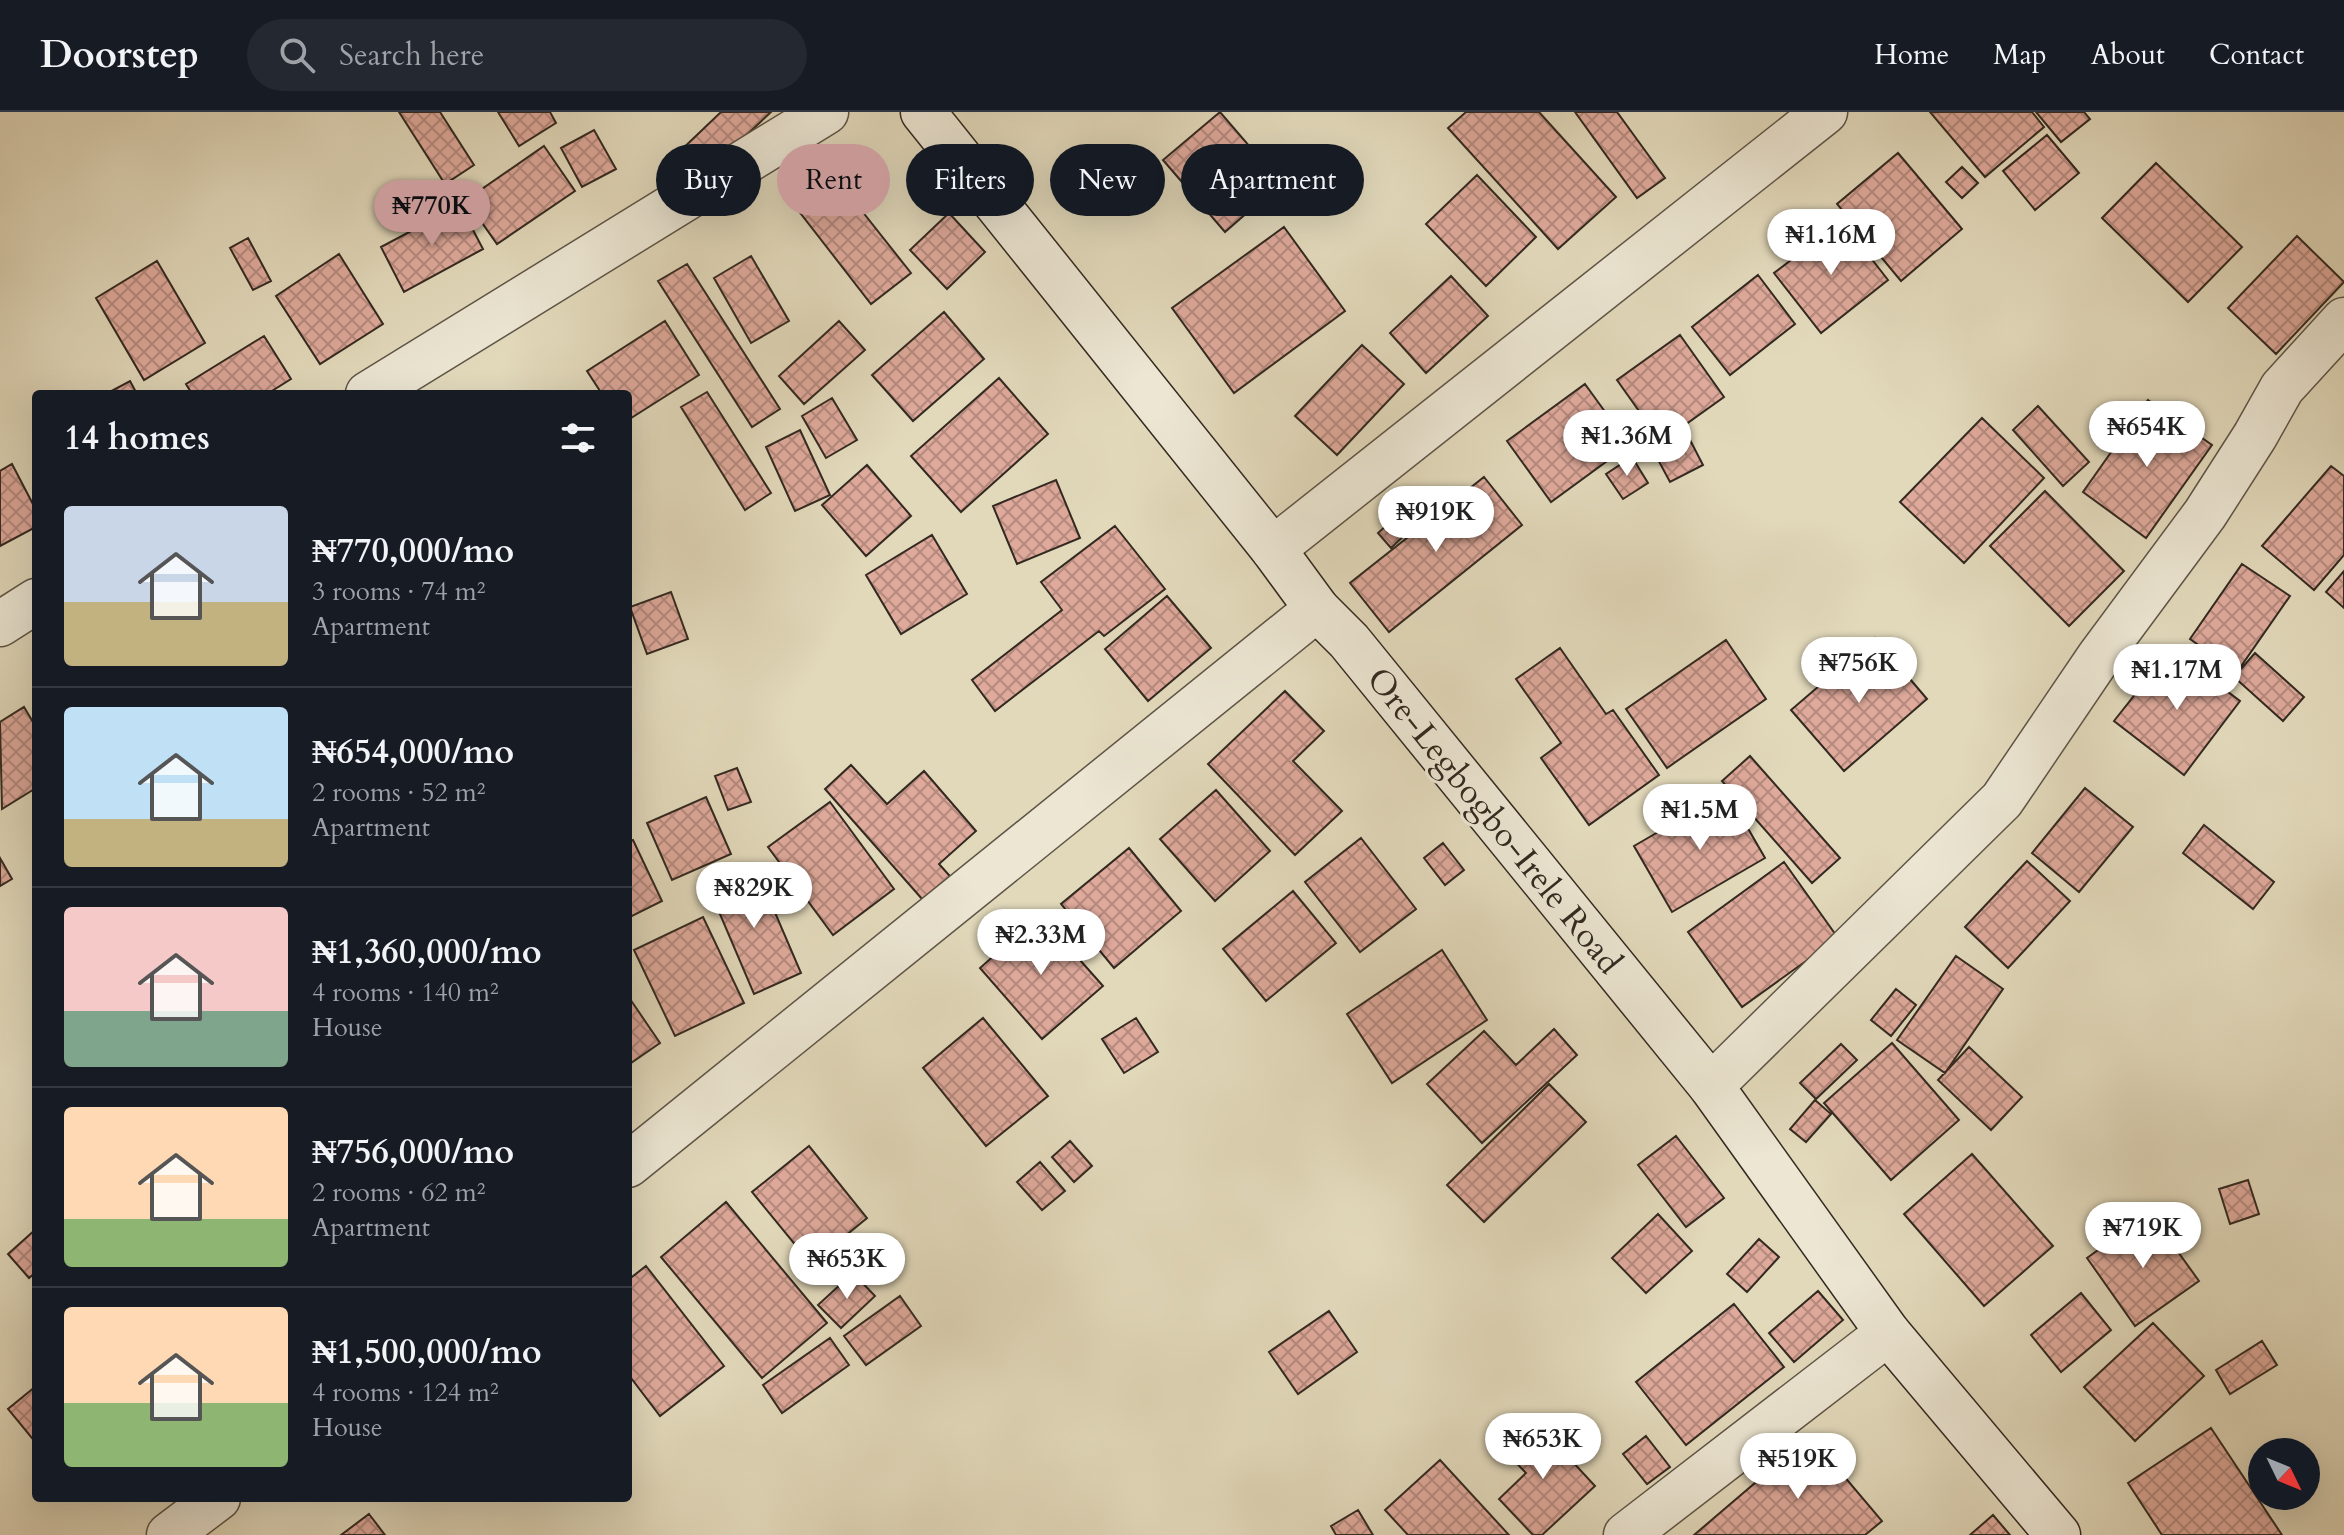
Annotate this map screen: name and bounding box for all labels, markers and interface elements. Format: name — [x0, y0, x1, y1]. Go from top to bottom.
search box — [247, 19, 807, 91]
text: Doorstep — [40, 29, 199, 81]
icon: search — [275, 33, 319, 77]
text: Search here — [339, 35, 484, 76]
text: Home — [1874, 36, 1949, 74]
text: Map — [1993, 36, 2047, 74]
text: About — [2091, 36, 2165, 74]
text: Contact — [2209, 36, 2304, 74]
chip: Buy — [656, 144, 761, 216]
chip: Rent — [777, 144, 890, 216]
chip: Filters — [906, 144, 1034, 216]
chip: New — [1050, 144, 1165, 216]
chip: Apartment — [1181, 144, 1364, 216]
pin: ₦770K — [376, 180, 488, 248]
text: ₦770K — [392, 188, 472, 223]
pin: ₦1.16M — [1766, 209, 1896, 277]
text: ₦1.16M — [1785, 217, 1877, 252]
pin: ₦654K — [2091, 401, 2203, 469]
text: ₦654K — [2107, 409, 2187, 444]
pin: ₦1.36M — [1562, 410, 1692, 478]
text: 14 homes — [64, 415, 210, 461]
icon: filters — [556, 416, 600, 460]
text: ₦1.36M — [1581, 418, 1673, 453]
pin: ₦919K — [1380, 486, 1492, 554]
text: ₦919K — [1396, 494, 1476, 529]
text: ₦770,000/mo — [312, 528, 514, 574]
icon: home — [128, 538, 224, 634]
text: 3 rooms · 74 m² — [312, 574, 485, 609]
text: Apartment — [312, 609, 430, 644]
pin: ₦756K — [1803, 637, 1915, 705]
pin: ₦1.17M — [2112, 644, 2242, 712]
text: ₦756K — [1819, 645, 1899, 680]
text: ₦1.17M — [2131, 652, 2223, 687]
street label: Ore-Legbogbo-Irele Road — [1356, 658, 1632, 984]
text: ₦654,000/mo — [312, 729, 514, 775]
icon: home — [128, 739, 224, 835]
text: 2 rooms · 52 m² — [312, 775, 485, 810]
pin: ₦1.5M — [1644, 784, 1756, 852]
text: ₦1.5M — [1661, 792, 1739, 827]
text: Apartment — [312, 810, 430, 845]
pin: ₦829K — [698, 862, 810, 930]
text: ₦829K — [714, 870, 794, 905]
pin: ₦2.33M — [976, 909, 1106, 977]
text: ₦2.33M — [995, 917, 1087, 952]
text: ₦1,360,000/mo — [312, 929, 542, 975]
icon: home — [128, 939, 224, 1035]
text: 4 rooms · 140 m² — [312, 975, 499, 1010]
text: House — [312, 1010, 383, 1045]
text: ₦756,000/mo — [312, 1129, 514, 1175]
icon: home — [128, 1139, 224, 1235]
text: 2 rooms · 62 m² — [312, 1175, 485, 1210]
pin: ₦719K — [2087, 1202, 2199, 1270]
text: Apartment — [312, 1210, 430, 1245]
text: ₦719K — [2103, 1210, 2183, 1245]
pin: ₦653K — [791, 1233, 903, 1301]
text: ₦653K — [807, 1241, 887, 1276]
text: ₦1,500,000/mo — [312, 1329, 542, 1375]
icon: home — [128, 1339, 224, 1435]
text: 4 rooms · 124 m² — [312, 1375, 499, 1410]
text: House — [312, 1410, 383, 1445]
pin: ₦653K — [1487, 1413, 1599, 1481]
text: ₦653K — [1503, 1421, 1583, 1456]
pin: ₦519K — [1742, 1433, 1854, 1501]
north arrow — [2248, 1438, 2320, 1510]
map controls — [2248, 1438, 2320, 1510]
text: ₦519K — [1758, 1441, 1838, 1476]

